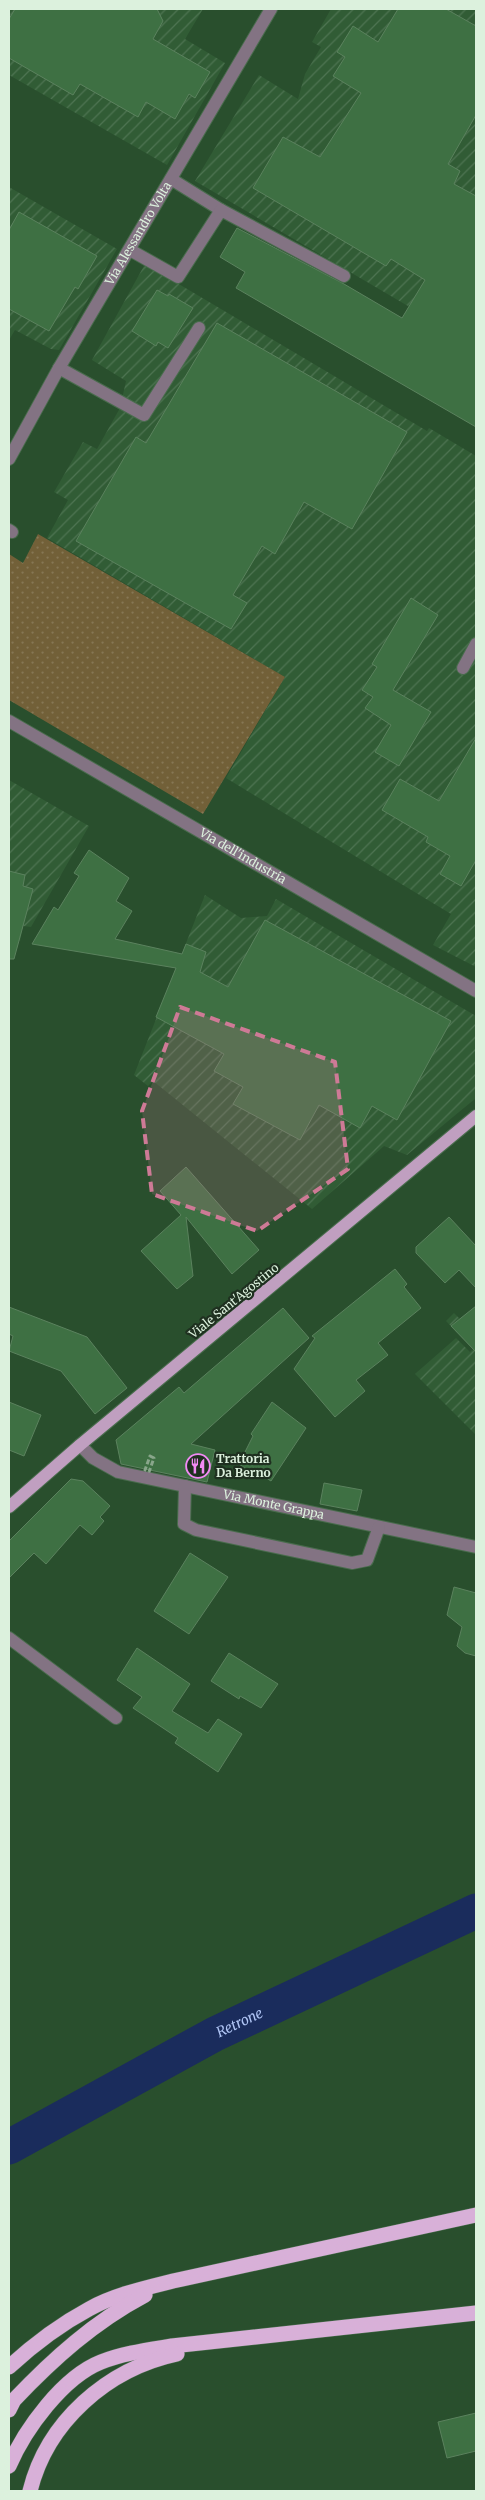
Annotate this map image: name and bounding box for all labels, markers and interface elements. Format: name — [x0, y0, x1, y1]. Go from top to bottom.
street label: Via Alessandro Volta — [101, 178, 175, 288]
street label: Via dell'industria — [196, 824, 290, 887]
street label: Viale Sant'Agostino — [185, 1260, 282, 1342]
place label: Trattoria Da Berno — [216, 1451, 271, 1480]
restaurant icon: Trattoria Da Berno — [185, 1453, 211, 1479]
street label: Via Monte Grappa — [221, 1486, 326, 1522]
water label: Retrone — [213, 2004, 266, 2041]

